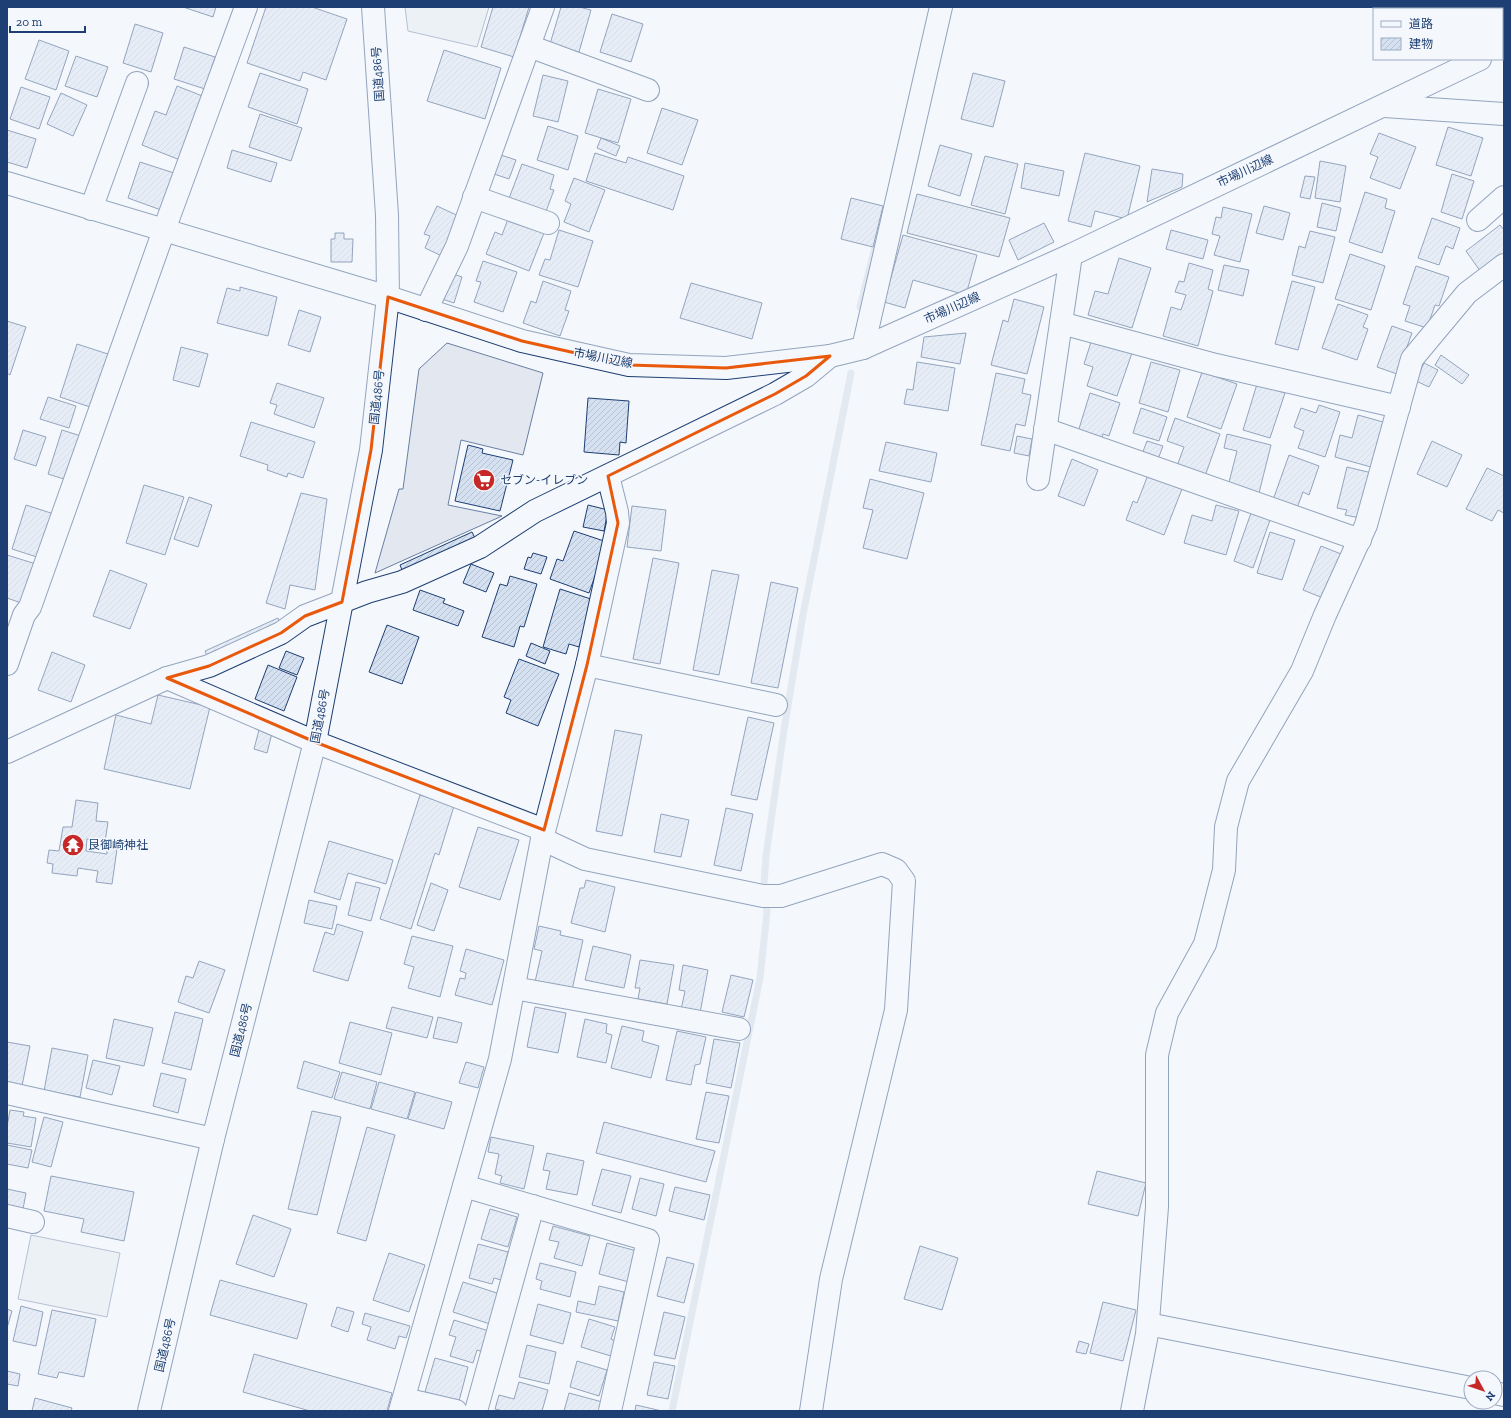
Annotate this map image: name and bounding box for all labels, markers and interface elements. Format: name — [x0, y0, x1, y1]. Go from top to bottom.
scale bar — [10, 8, 85, 34]
legend — [1373, 8, 1503, 60]
text: 20 m — [16, 15, 43, 29]
text: 道路 — [1409, 17, 1433, 31]
text: 建物 — [1409, 37, 1433, 51]
street label: 国道486号 — [369, 46, 387, 102]
street label: 市場川辺線 — [1215, 152, 1275, 190]
street label: 市場川辺線 — [922, 289, 982, 327]
street label: 市場川辺線 — [572, 345, 634, 371]
street label: 国道486号 — [367, 369, 387, 425]
supermarket icon: セブン-イレブン — [471, 467, 497, 493]
place label: セブン-イレブン — [500, 473, 588, 487]
street label: 国道486号 — [308, 688, 332, 744]
temple icon: 艮御崎神社 — [60, 832, 86, 858]
place label: 艮御崎神社 — [88, 838, 148, 852]
street label: 国道486号 — [228, 1001, 254, 1059]
street label: 国道486号 — [152, 1316, 178, 1374]
north arrow — [1463, 1370, 1503, 1410]
text: N — [1482, 1389, 1498, 1404]

